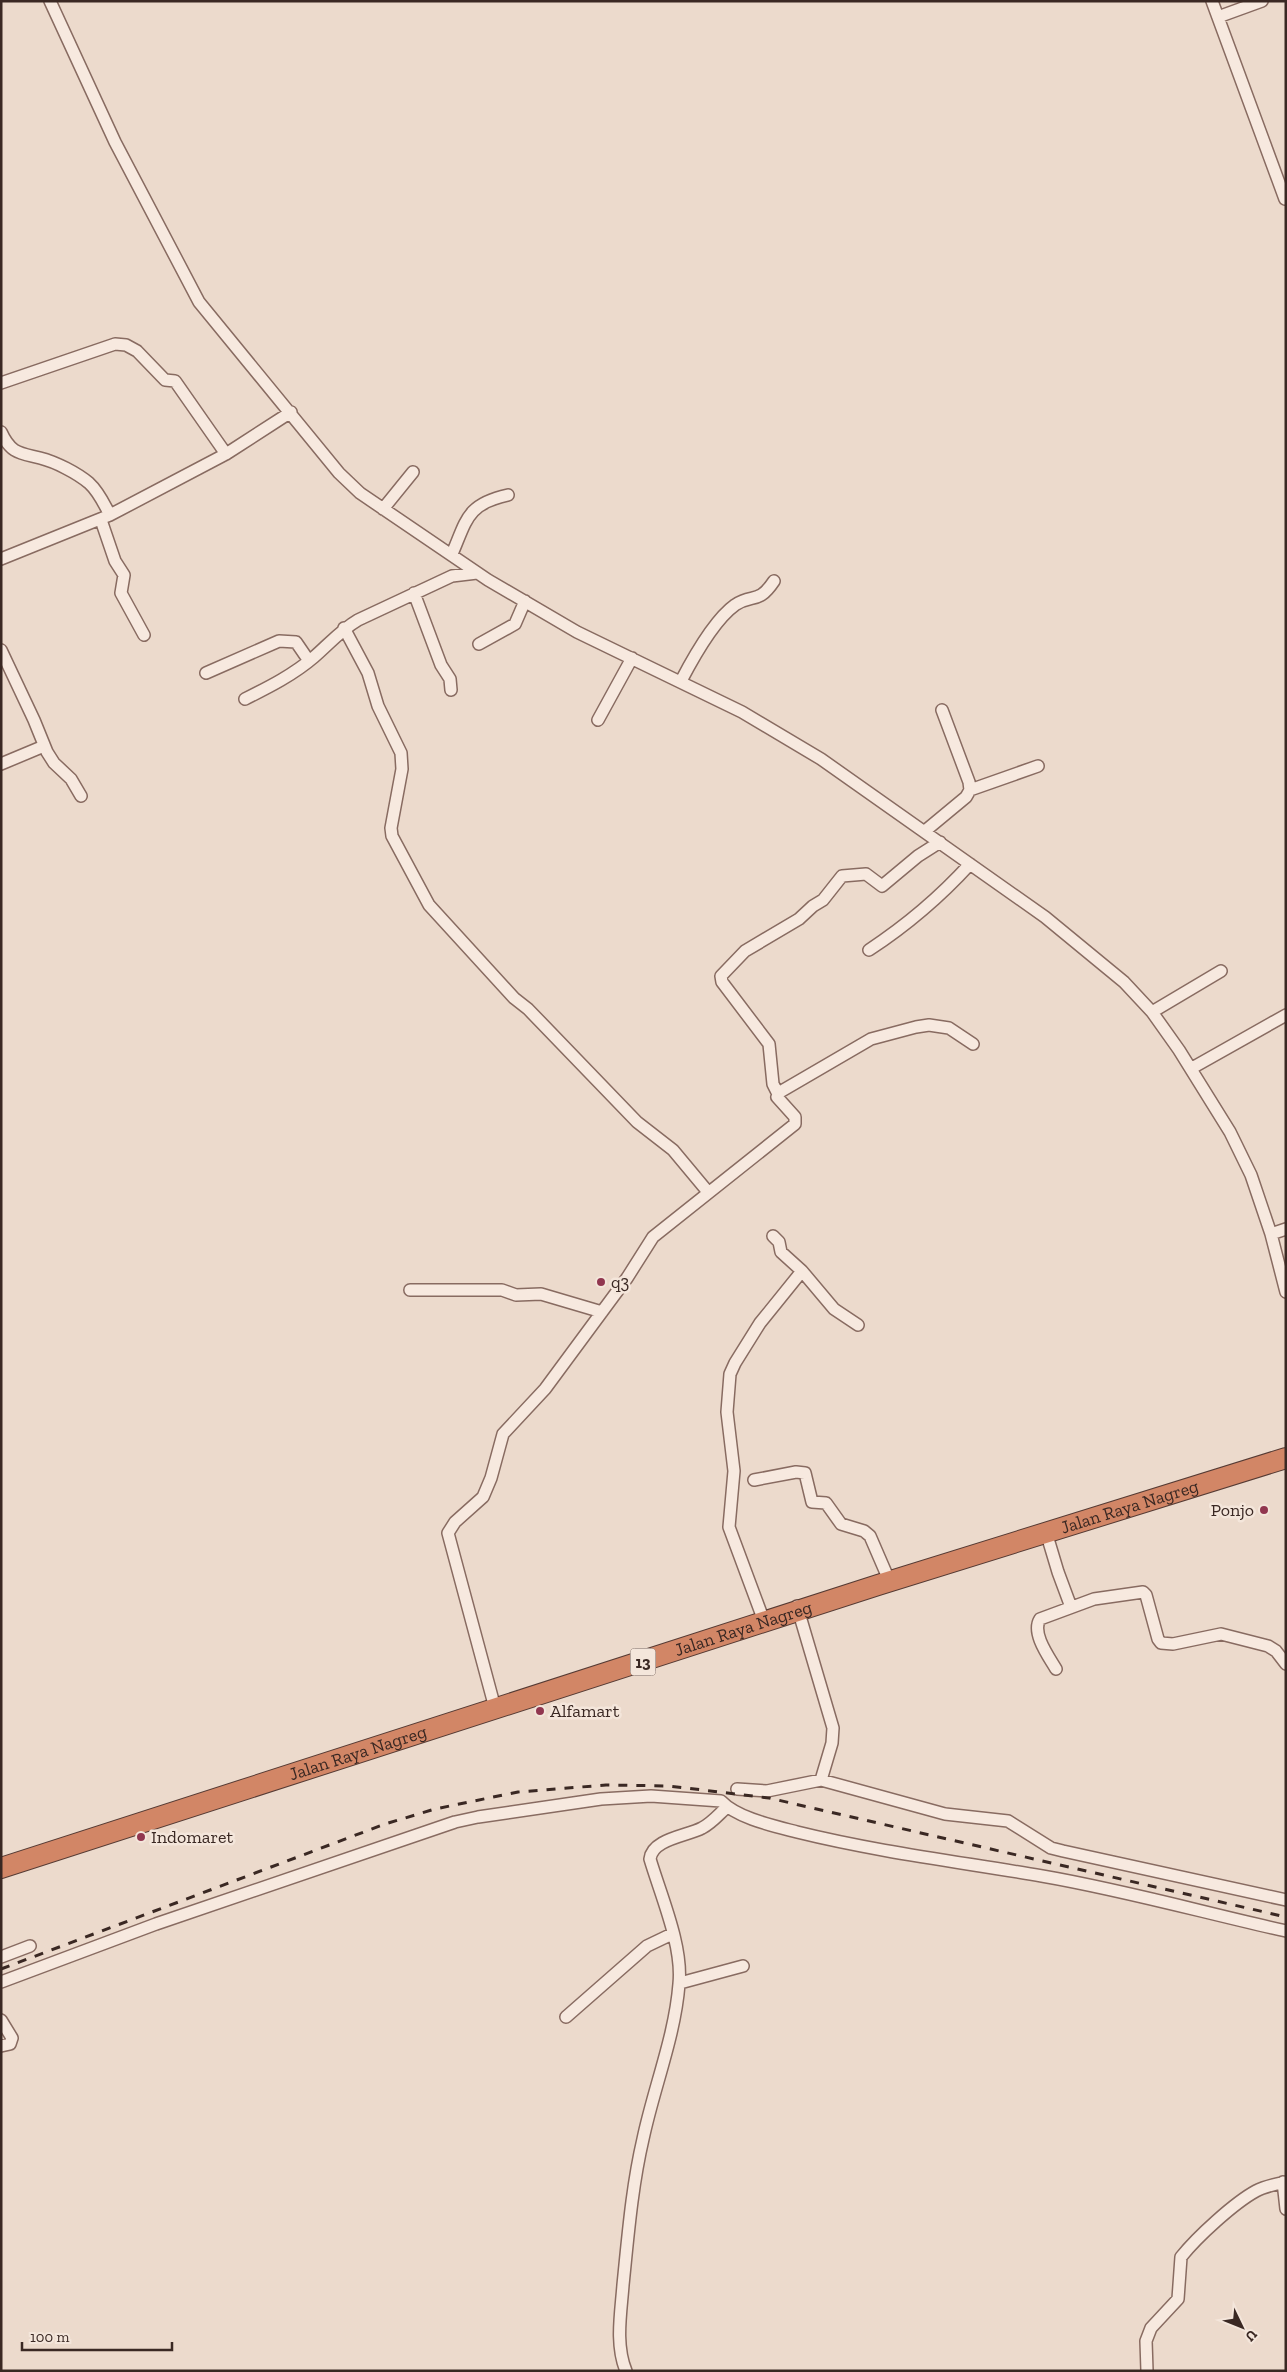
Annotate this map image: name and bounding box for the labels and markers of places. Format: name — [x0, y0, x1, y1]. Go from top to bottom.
place label: q3 — [611, 1271, 630, 1293]
marker: q3 — [595, 1276, 607, 1288]
place label: Ponjo — [1211, 1499, 1254, 1521]
marker: Ponjo — [1258, 1504, 1270, 1516]
place label: Alfamart — [550, 1700, 620, 1722]
marker: Alfamart — [534, 1705, 546, 1717]
place label: Indomaret — [151, 1826, 233, 1848]
marker: Indomaret — [135, 1831, 147, 1843]

